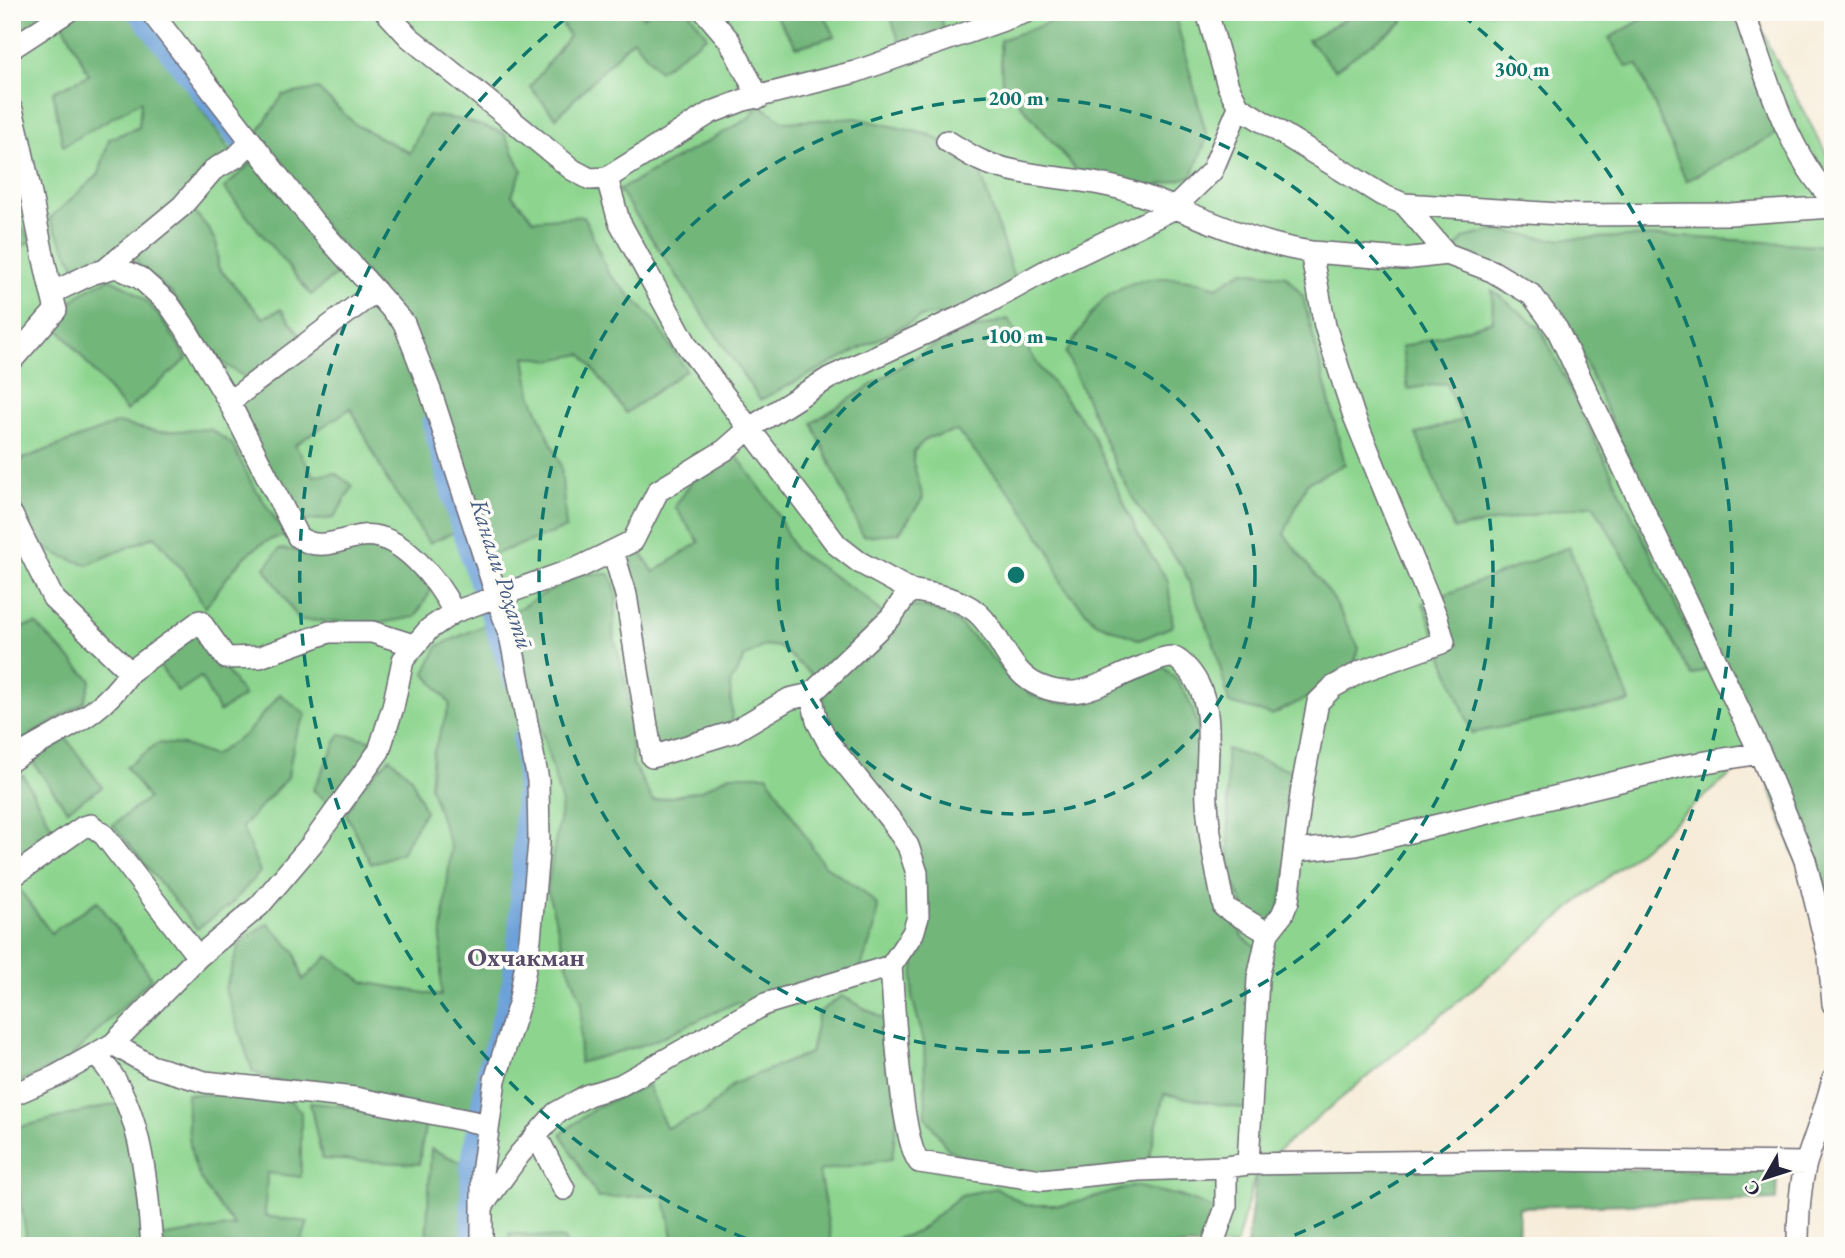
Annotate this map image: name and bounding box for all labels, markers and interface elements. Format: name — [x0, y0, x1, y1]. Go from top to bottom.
text: 300 m — [1494, 55, 1550, 82]
text: 200 m — [988, 84, 1044, 111]
text: 100 m — [988, 322, 1044, 349]
water label: Канали Роҳатӣ — [463, 494, 541, 653]
centre of rings — [1004, 563, 1028, 587]
district label: Охчакман — [467, 940, 585, 974]
north arrow — [1730, 1142, 1800, 1212]
text: С — [1738, 1175, 1766, 1201]

